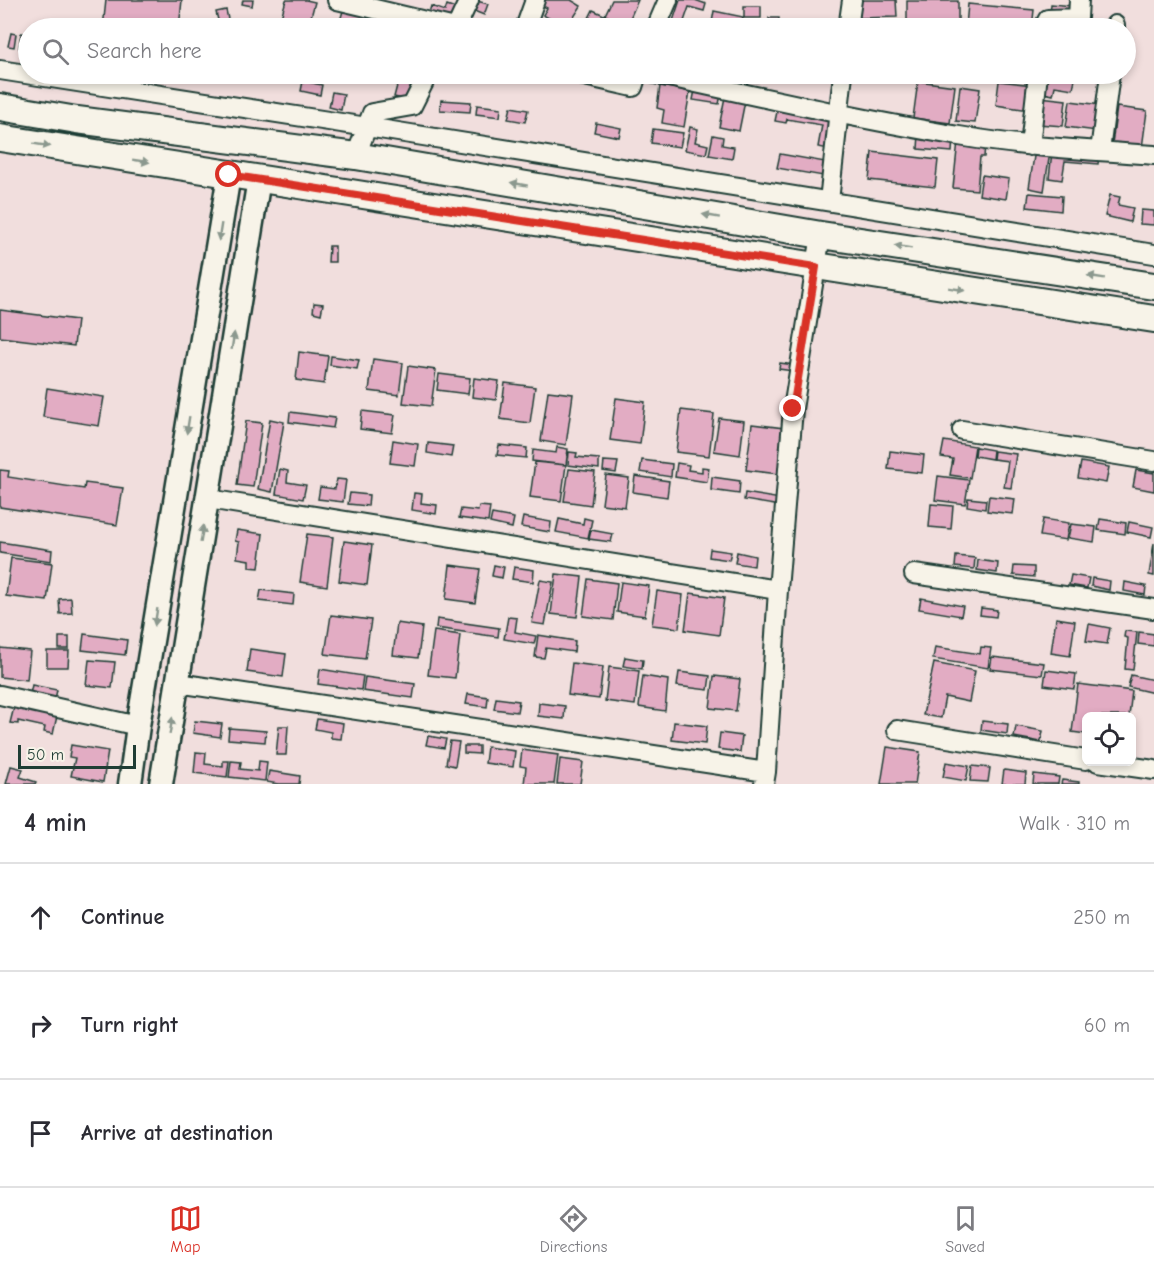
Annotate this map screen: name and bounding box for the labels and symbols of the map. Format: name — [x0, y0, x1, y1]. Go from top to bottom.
one-way arrow — [32, 141, 51, 150]
one-way arrow — [132, 157, 151, 166]
route start — [215, 161, 241, 187]
one-way arrow — [509, 179, 528, 188]
one-way arrow — [701, 211, 720, 220]
one-way arrow — [215, 223, 224, 242]
one-way arrow — [894, 243, 913, 252]
one-way arrow — [1087, 272, 1106, 281]
one-way arrow — [948, 284, 967, 293]
one-way arrow — [229, 332, 238, 351]
route end — [779, 395, 805, 421]
one-way arrow — [183, 415, 192, 434]
one-way arrow — [198, 524, 207, 543]
one-way arrow — [151, 608, 160, 627]
one-way arrow — [166, 717, 175, 736]
scale bar — [18, 742, 136, 770]

